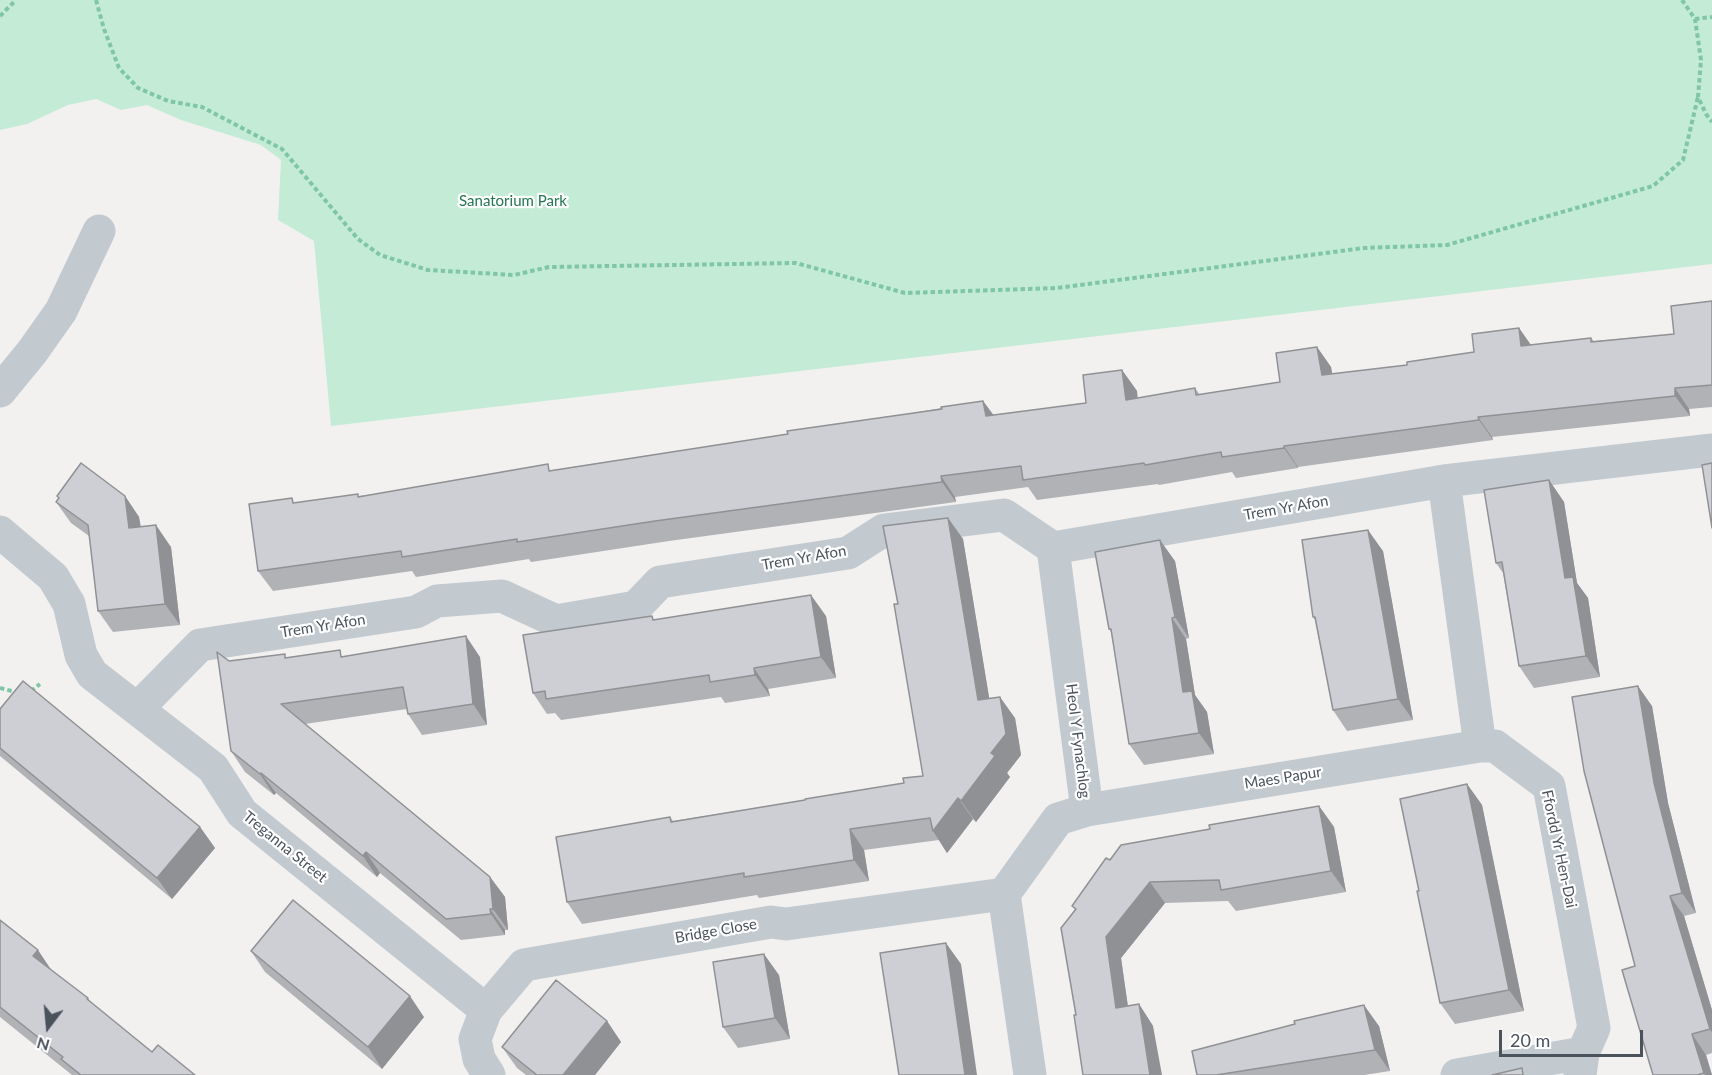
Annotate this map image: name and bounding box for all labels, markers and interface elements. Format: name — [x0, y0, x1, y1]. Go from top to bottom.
park label: Sanatorium Park — [459, 192, 567, 210]
street label: Trem Yr Afon — [1242, 492, 1330, 524]
street label: Trem Yr Afon — [760, 542, 848, 574]
street label: Trem Yr Afon — [279, 610, 367, 642]
street label: Heol Y Fynachlog — [1062, 683, 1094, 799]
street label: Maes Papur — [1243, 763, 1323, 793]
street label: Ffordd Yr Hen-Dai — [1538, 788, 1580, 910]
street label: Treganna Street — [239, 808, 331, 886]
street label: Bridge Close — [674, 915, 758, 947]
north arrow — [18, 997, 78, 1057]
scale bar — [1502, 1018, 1646, 1056]
text: 20 m — [1510, 1029, 1550, 1051]
text: N — [34, 1034, 51, 1056]

